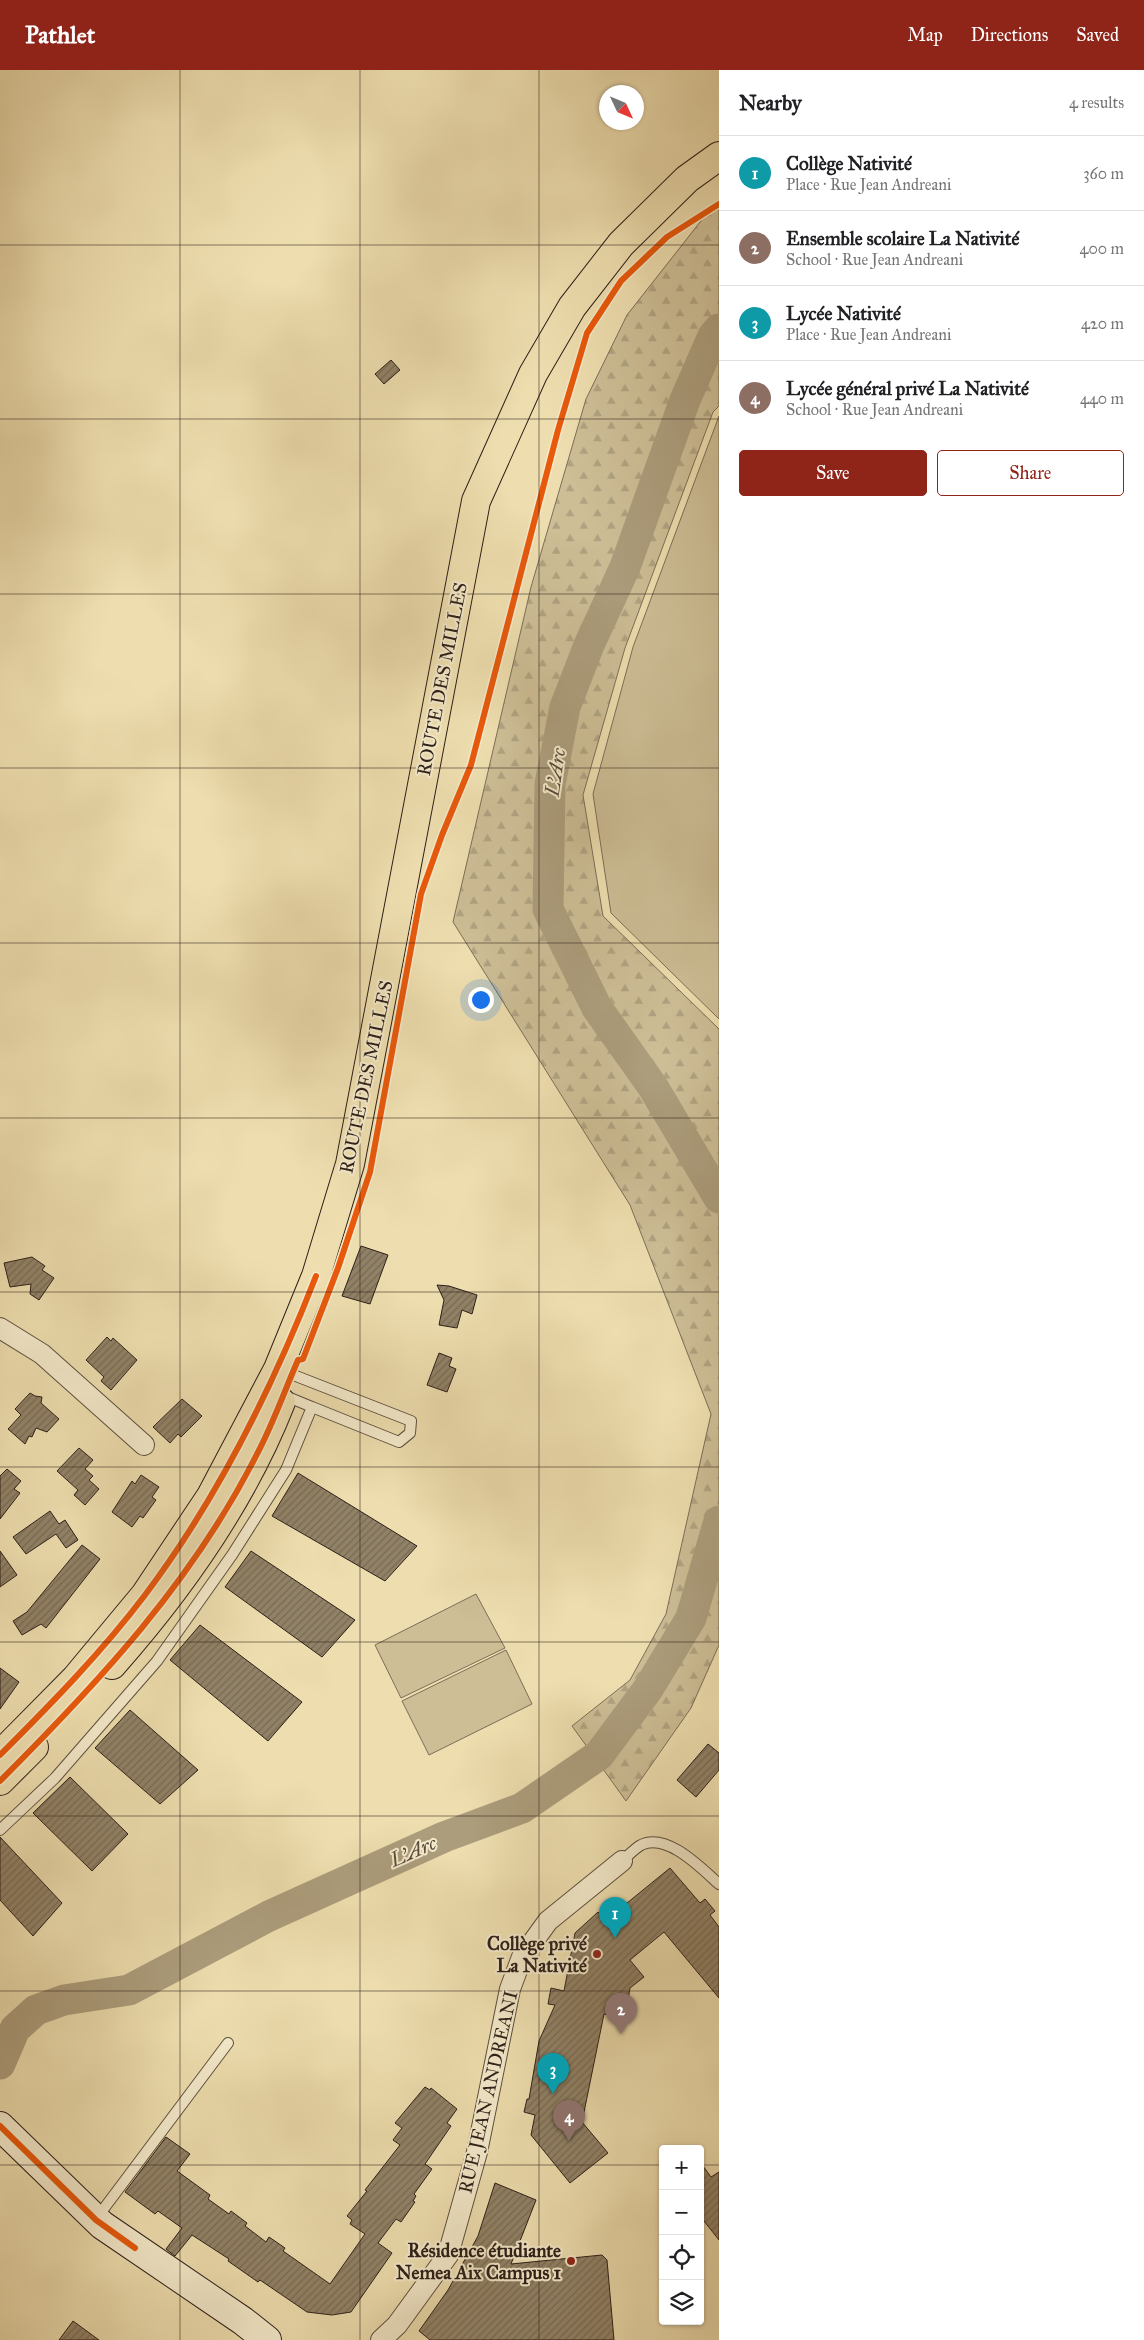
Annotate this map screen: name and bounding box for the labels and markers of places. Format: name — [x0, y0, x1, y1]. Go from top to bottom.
pin: 1 — [599, 1897, 631, 1938]
place label: Collège privé La Nativité — [487, 1932, 588, 1977]
marker: Collège privé La Nativité — [591, 1948, 603, 1960]
pin: 2 — [605, 1993, 637, 2034]
pin: 3 — [537, 2053, 569, 2094]
pin: 4 — [553, 2100, 585, 2141]
place label: Résidence étudiante Nemea Aix Campus 1 — [396, 2239, 561, 2285]
marker: Résidence étudiante Nemea Aix Campus 1 — [565, 2255, 577, 2267]

